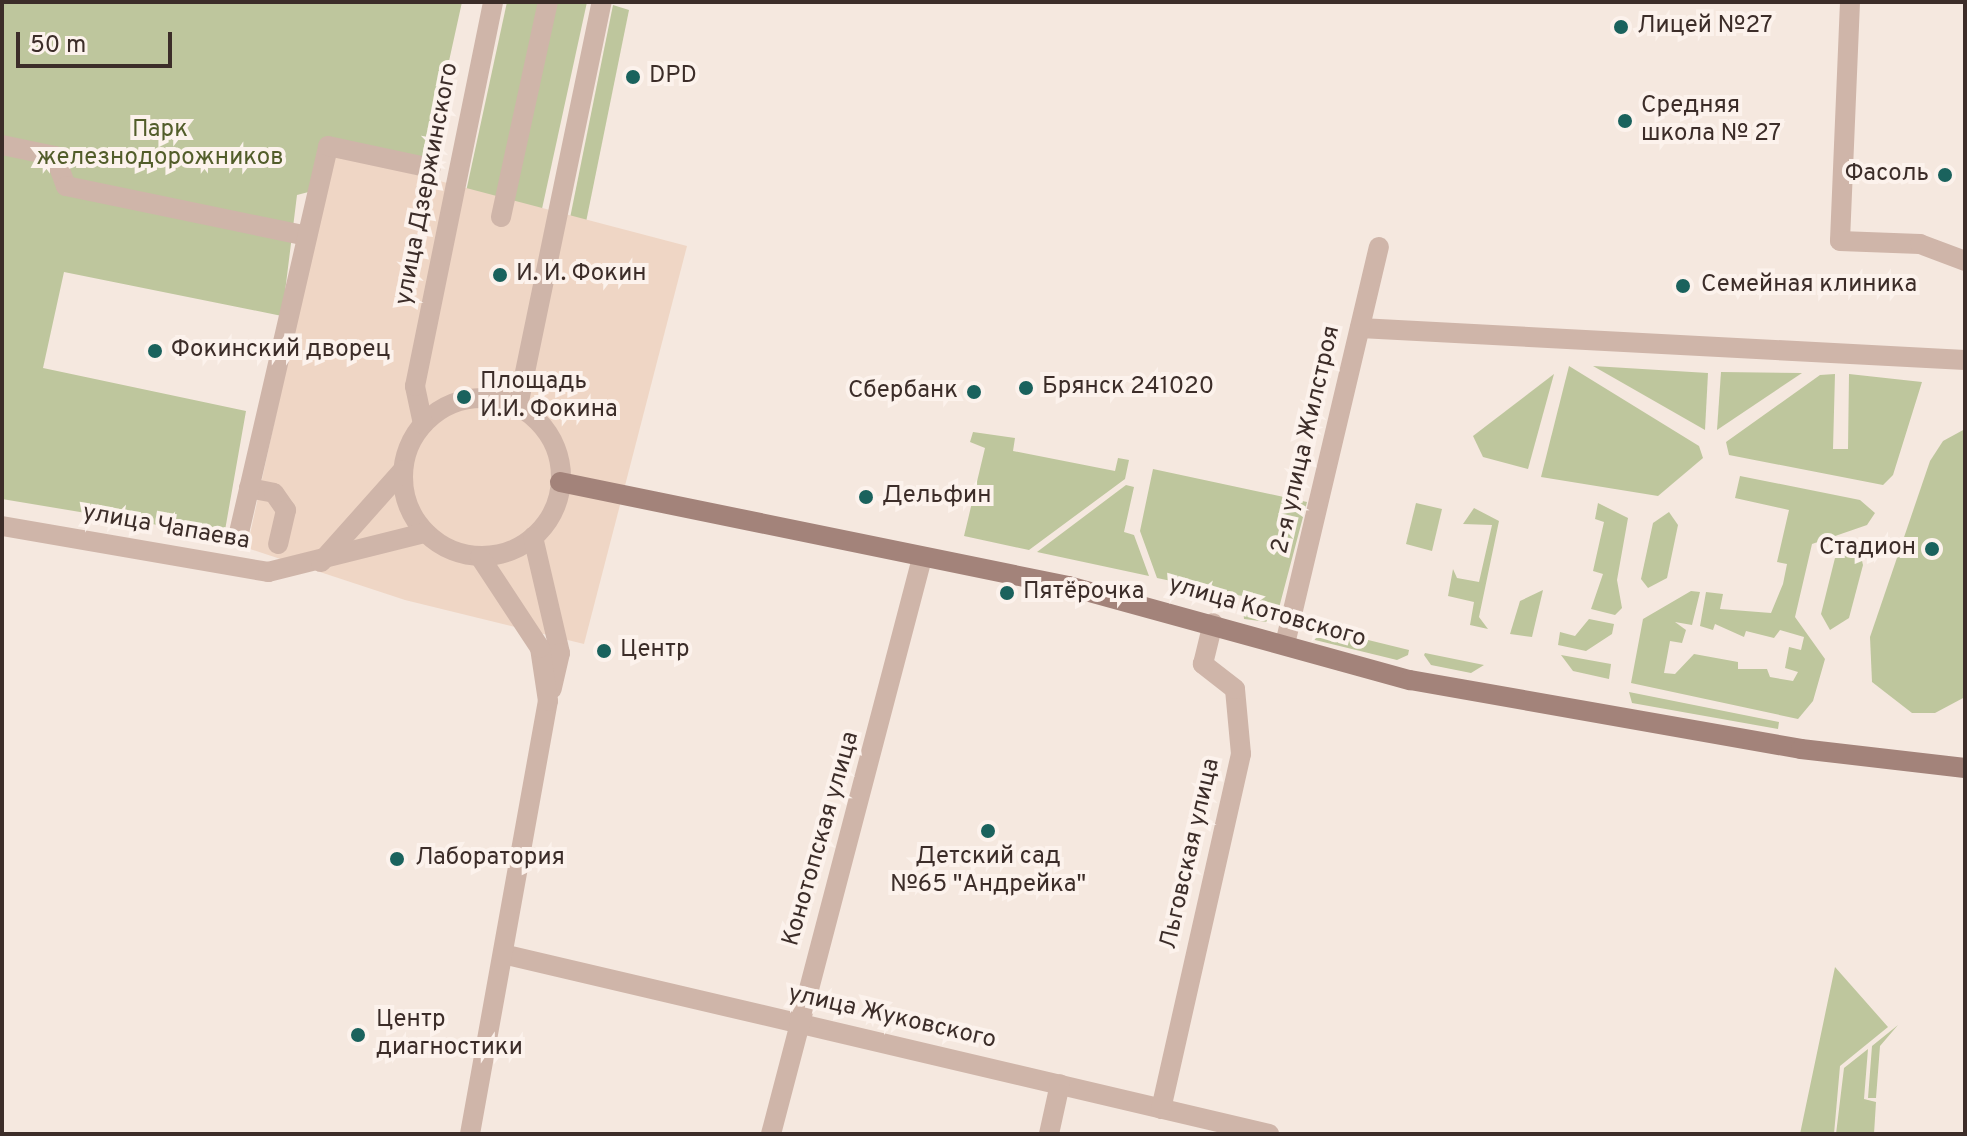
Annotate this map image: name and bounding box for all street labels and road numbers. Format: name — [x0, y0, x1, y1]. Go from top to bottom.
street label: улица Дзержинского — [390, 60, 466, 308]
street label: 2-я улица Жилстроя — [1267, 323, 1347, 557]
street label: улица Чапаева — [80, 499, 252, 557]
street label: улица Котовского — [1165, 571, 1369, 655]
street label: Конотопская улица — [778, 728, 866, 950]
street label: Льговская улица — [1155, 756, 1227, 952]
street label: улица Жуковского — [785, 980, 999, 1056]

